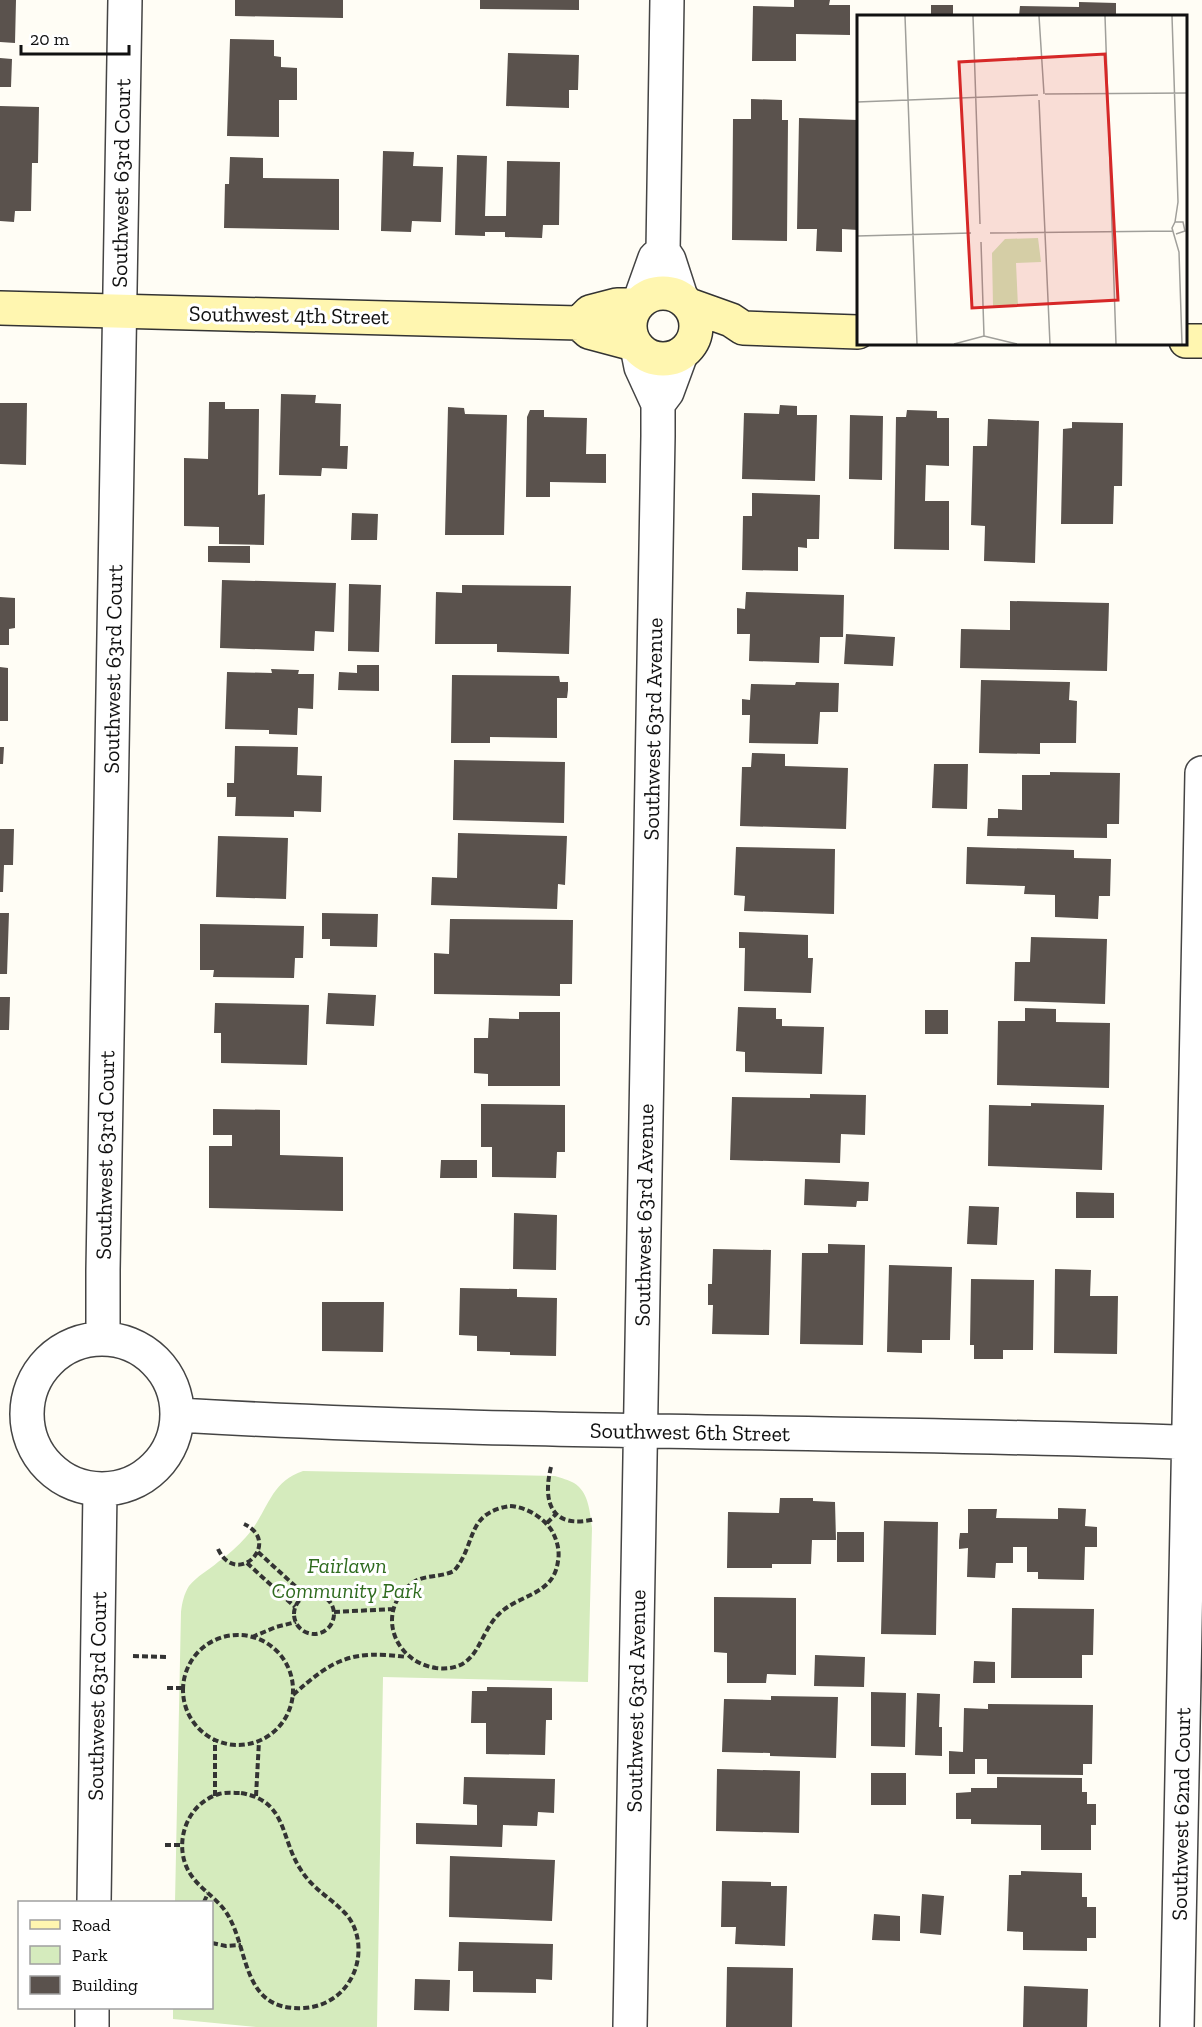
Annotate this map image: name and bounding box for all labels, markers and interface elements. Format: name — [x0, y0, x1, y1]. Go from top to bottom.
inset map — [857, 15, 1187, 345]
scale bar — [21, 18, 129, 56]
text: 20 m — [30, 28, 70, 50]
street label: Southwest 63rd Court — [106, 77, 136, 288]
street label: Southwest 4th Street — [189, 300, 390, 330]
street label: Southwest 63rd Court — [98, 563, 128, 774]
street label: Southwest 63rd Avenue — [638, 617, 668, 841]
street label: Southwest 63rd Court — [90, 1049, 120, 1260]
street label: Southwest 63rd Avenue — [629, 1103, 659, 1327]
street label: Southwest 6th Street — [590, 1417, 791, 1447]
park label: Fairlawn Community Park — [272, 1552, 423, 1604]
street label: Southwest 63rd Avenue — [621, 1589, 651, 1813]
street label: Southwest 63rd Court — [82, 1590, 112, 1801]
street label: Southwest 62nd Court — [1166, 1706, 1196, 1921]
legend — [18, 1901, 213, 2009]
text: Road — [72, 1914, 111, 1936]
text: Park — [72, 1944, 108, 1966]
text: Building — [72, 1974, 138, 1996]

